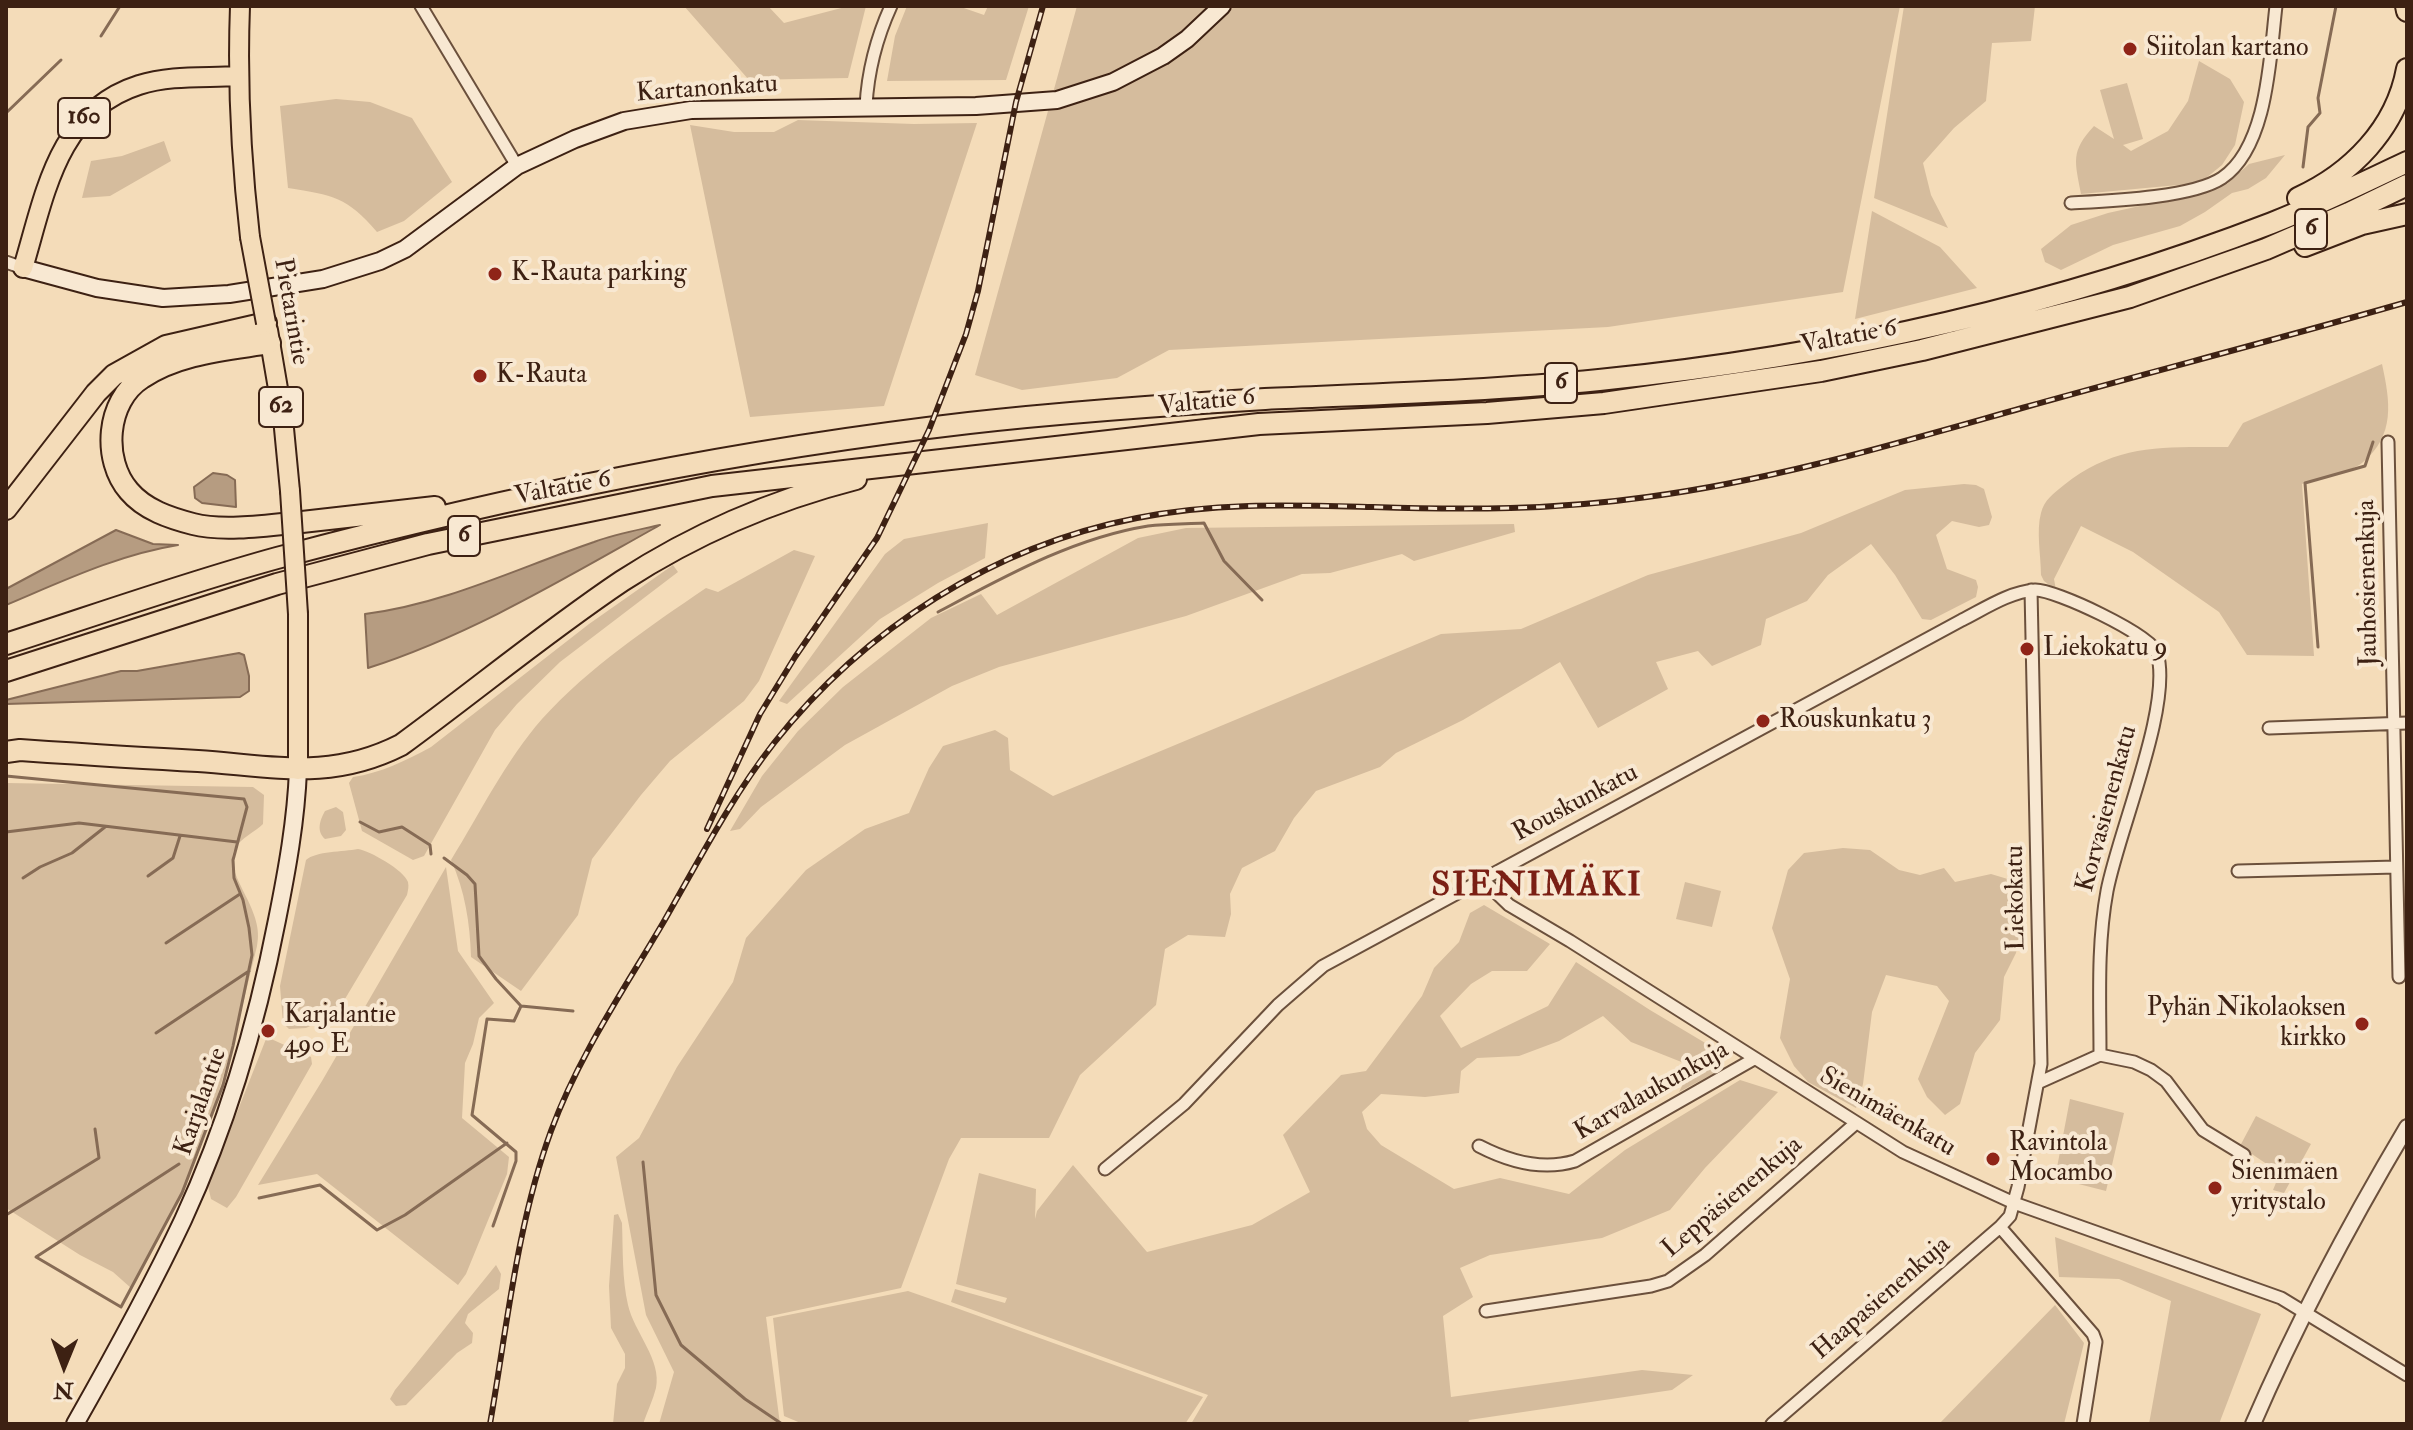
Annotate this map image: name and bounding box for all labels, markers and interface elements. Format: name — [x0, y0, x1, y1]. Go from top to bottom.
place label: Siitolan kartano — [2146, 33, 2309, 65]
marker: Siitolan kartano — [2121, 40, 2139, 58]
street label: Kartanonkatu — [635, 69, 779, 111]
road number: 160 — [58, 98, 110, 138]
road number: 6 — [2295, 209, 2327, 249]
street label: Pietarintie — [265, 256, 315, 368]
place label: K-Rauta parking — [511, 258, 686, 290]
marker: K-Rauta parking — [486, 265, 504, 283]
street label: Valtatie 6 — [1798, 313, 1900, 363]
place label: K-Rauta — [496, 360, 587, 392]
road number: 6 — [1545, 363, 1577, 403]
marker: K-Rauta — [471, 367, 489, 385]
street label: Valtatie 6 — [1157, 382, 1257, 424]
road number: 62 — [259, 387, 303, 427]
street label: Valtatie 6 — [512, 464, 614, 514]
street label: Jauhosienenkuja — [2352, 499, 2386, 667]
road number: 6 — [448, 516, 480, 556]
place label: Liekokatu 9 — [2043, 633, 2167, 665]
marker: Liekokatu 9 — [2018, 640, 2036, 658]
place label: Rouskunkatu 3 — [1779, 705, 1932, 737]
marker: Rouskunkatu 3 — [1754, 712, 1772, 730]
street label: Korvasienenkatu — [2071, 722, 2145, 896]
street label: Rouskunkatu — [1508, 758, 1644, 850]
street label: Liekokatu — [2000, 845, 2034, 951]
district label: SIENIMÄKI — [1431, 868, 1643, 908]
place label: Pyhän Nikolaoksen kirkko — [2147, 993, 2346, 1054]
place label: Karjalantie 490 E — [284, 1000, 396, 1062]
marker: Pyhän Nikolaoksen kirkko — [2353, 1015, 2371, 1033]
marker: Karjalantie 490 E — [259, 1022, 277, 1040]
street label: Karvalaukunkuja — [1569, 1035, 1735, 1149]
street label: Karjalantie — [169, 1044, 235, 1160]
street label: Sienimäenkatu — [1813, 1061, 1961, 1165]
place label: Ravintola Mocambo — [2009, 1128, 2113, 1190]
street label: Leppäsienenkuja — [1657, 1130, 1809, 1266]
marker: Ravintola Mocambo — [1984, 1150, 2002, 1168]
place label: Sienimäen yritystalo — [2231, 1157, 2338, 1218]
marker: Sienimäen yritystalo — [2206, 1179, 2224, 1197]
street label: Haapasienenkuja — [1806, 1230, 1958, 1368]
north arrow — [24, 1326, 104, 1406]
text: N — [53, 1376, 74, 1404]

